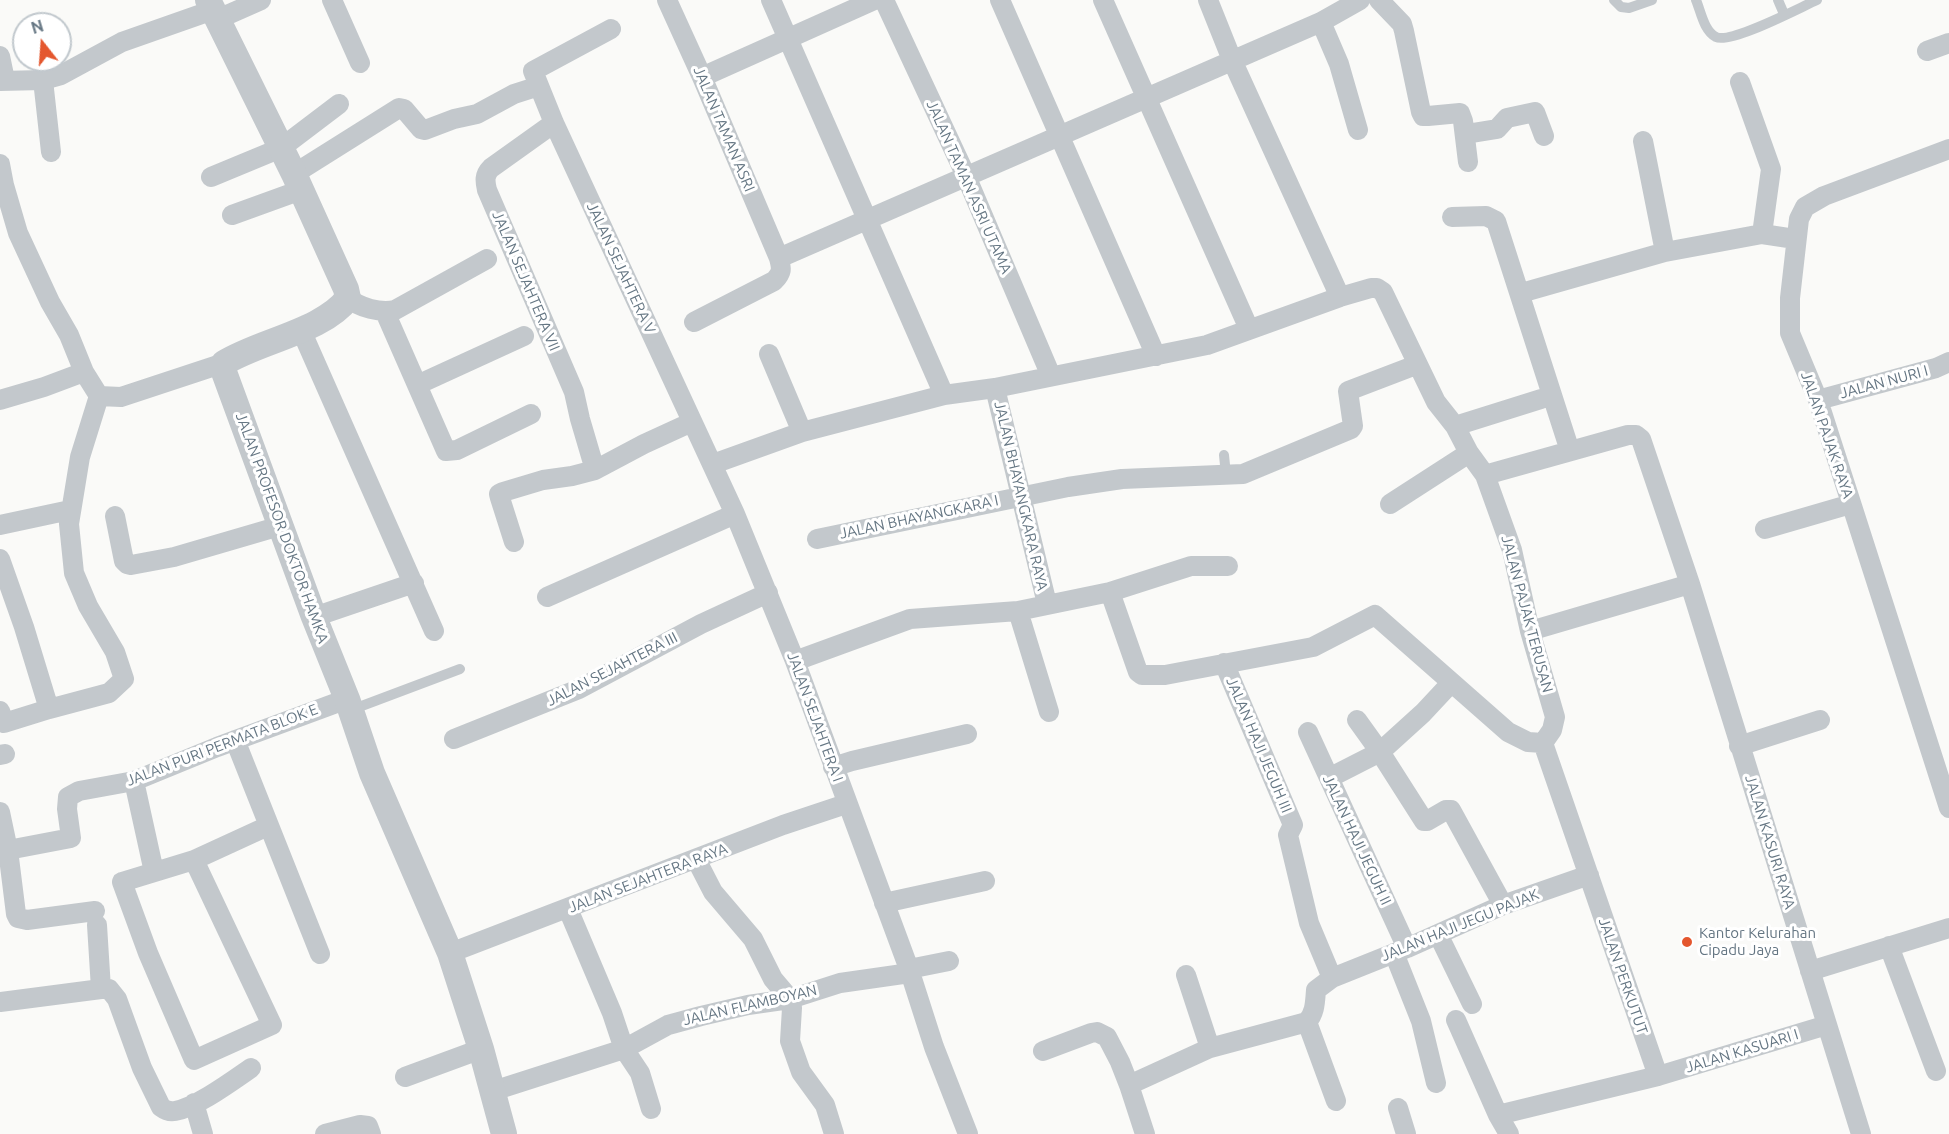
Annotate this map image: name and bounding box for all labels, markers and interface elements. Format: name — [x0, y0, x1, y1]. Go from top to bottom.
north arrow — [12, 12, 72, 72]
text: N — [29, 16, 46, 37]
street label: JALAN TAMAN ASRI — [689, 64, 759, 194]
street label: JALAN TAMAN ASRI UTAMA — [923, 97, 1015, 277]
street label: JALAN SEJAHTERA V — [583, 200, 659, 336]
street label: JALAN SEJAHTERA VII — [488, 208, 564, 354]
street label: JALAN NURI I — [1838, 362, 1930, 402]
street label: JALAN PAJAK RAYA — [1797, 369, 1857, 501]
street label: JALAN BHAYANGKARA RAYA — [990, 400, 1052, 592]
street label: JALAN PROFESOR DOKTOR HAMKA — [232, 410, 332, 646]
street label: JALAN BHAYANGKARA I — [838, 491, 1000, 543]
street label: JALAN PAJAK TERUSAN — [1497, 533, 1557, 695]
street label: JALAN SEJAHTERA III — [544, 628, 680, 710]
street label: JALAN SEJAHTERA I — [783, 650, 847, 784]
street label: JALAN HAJI JEGUH III — [1222, 675, 1296, 815]
street label: JALAN PURI PERMATA BLOK E — [124, 700, 320, 790]
street label: JALAN HAJI JEGUH II — [1319, 772, 1395, 908]
street label: JALAN KASURI RAYA — [1741, 773, 1799, 911]
street label: JALAN SEJAHTERA RAYA — [566, 839, 730, 917]
street label: JALAN HAJI JEGU PAJAK — [1379, 885, 1541, 965]
street label: JALAN PERKUTUT — [1595, 915, 1651, 1037]
place label: Kantor Kelurahan Cipadu Jaya — [1699, 924, 1816, 959]
marker: Kantor Kelurahan Cipadu Jaya — [1680, 935, 1694, 949]
street label: JALAN FLAMBOYAN — [681, 981, 819, 1029]
street label: JALAN KASUARI I — [1683, 1025, 1801, 1077]

